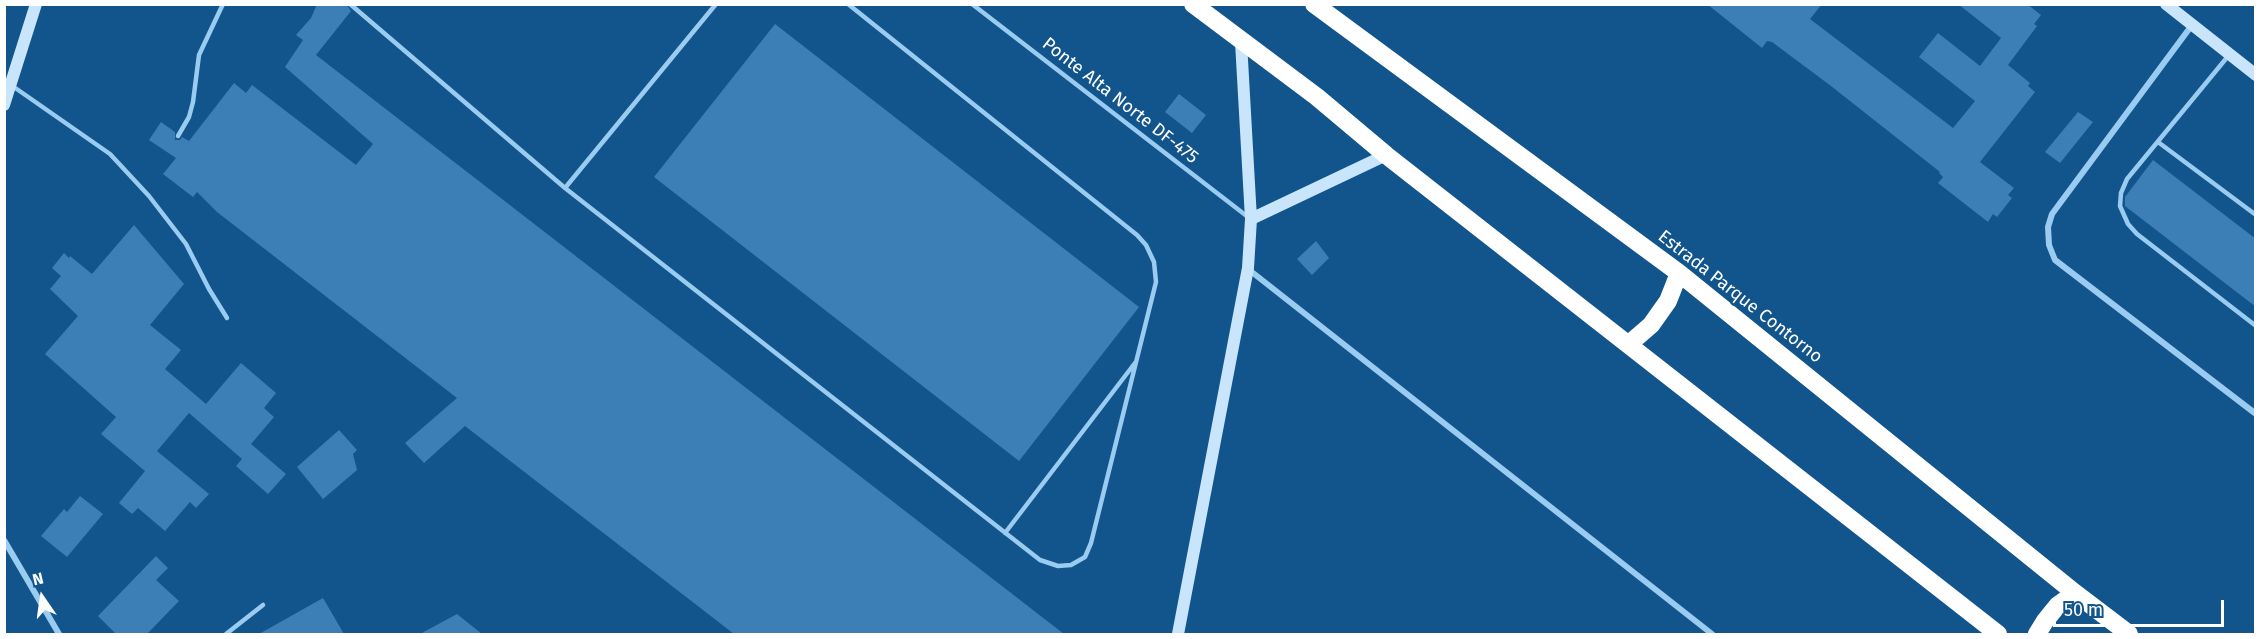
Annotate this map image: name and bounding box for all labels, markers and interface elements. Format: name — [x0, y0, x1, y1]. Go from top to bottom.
street label: Ponte Alta Norte DF-475 — [1038, 33, 1202, 169]
street label: Estrada Parque Contorno — [1653, 226, 1827, 368]
north arrow — [12, 567, 72, 627]
text: N — [31, 569, 45, 589]
scale bar — [2056, 588, 2227, 626]
text: 50 m — [2064, 599, 2103, 621]

